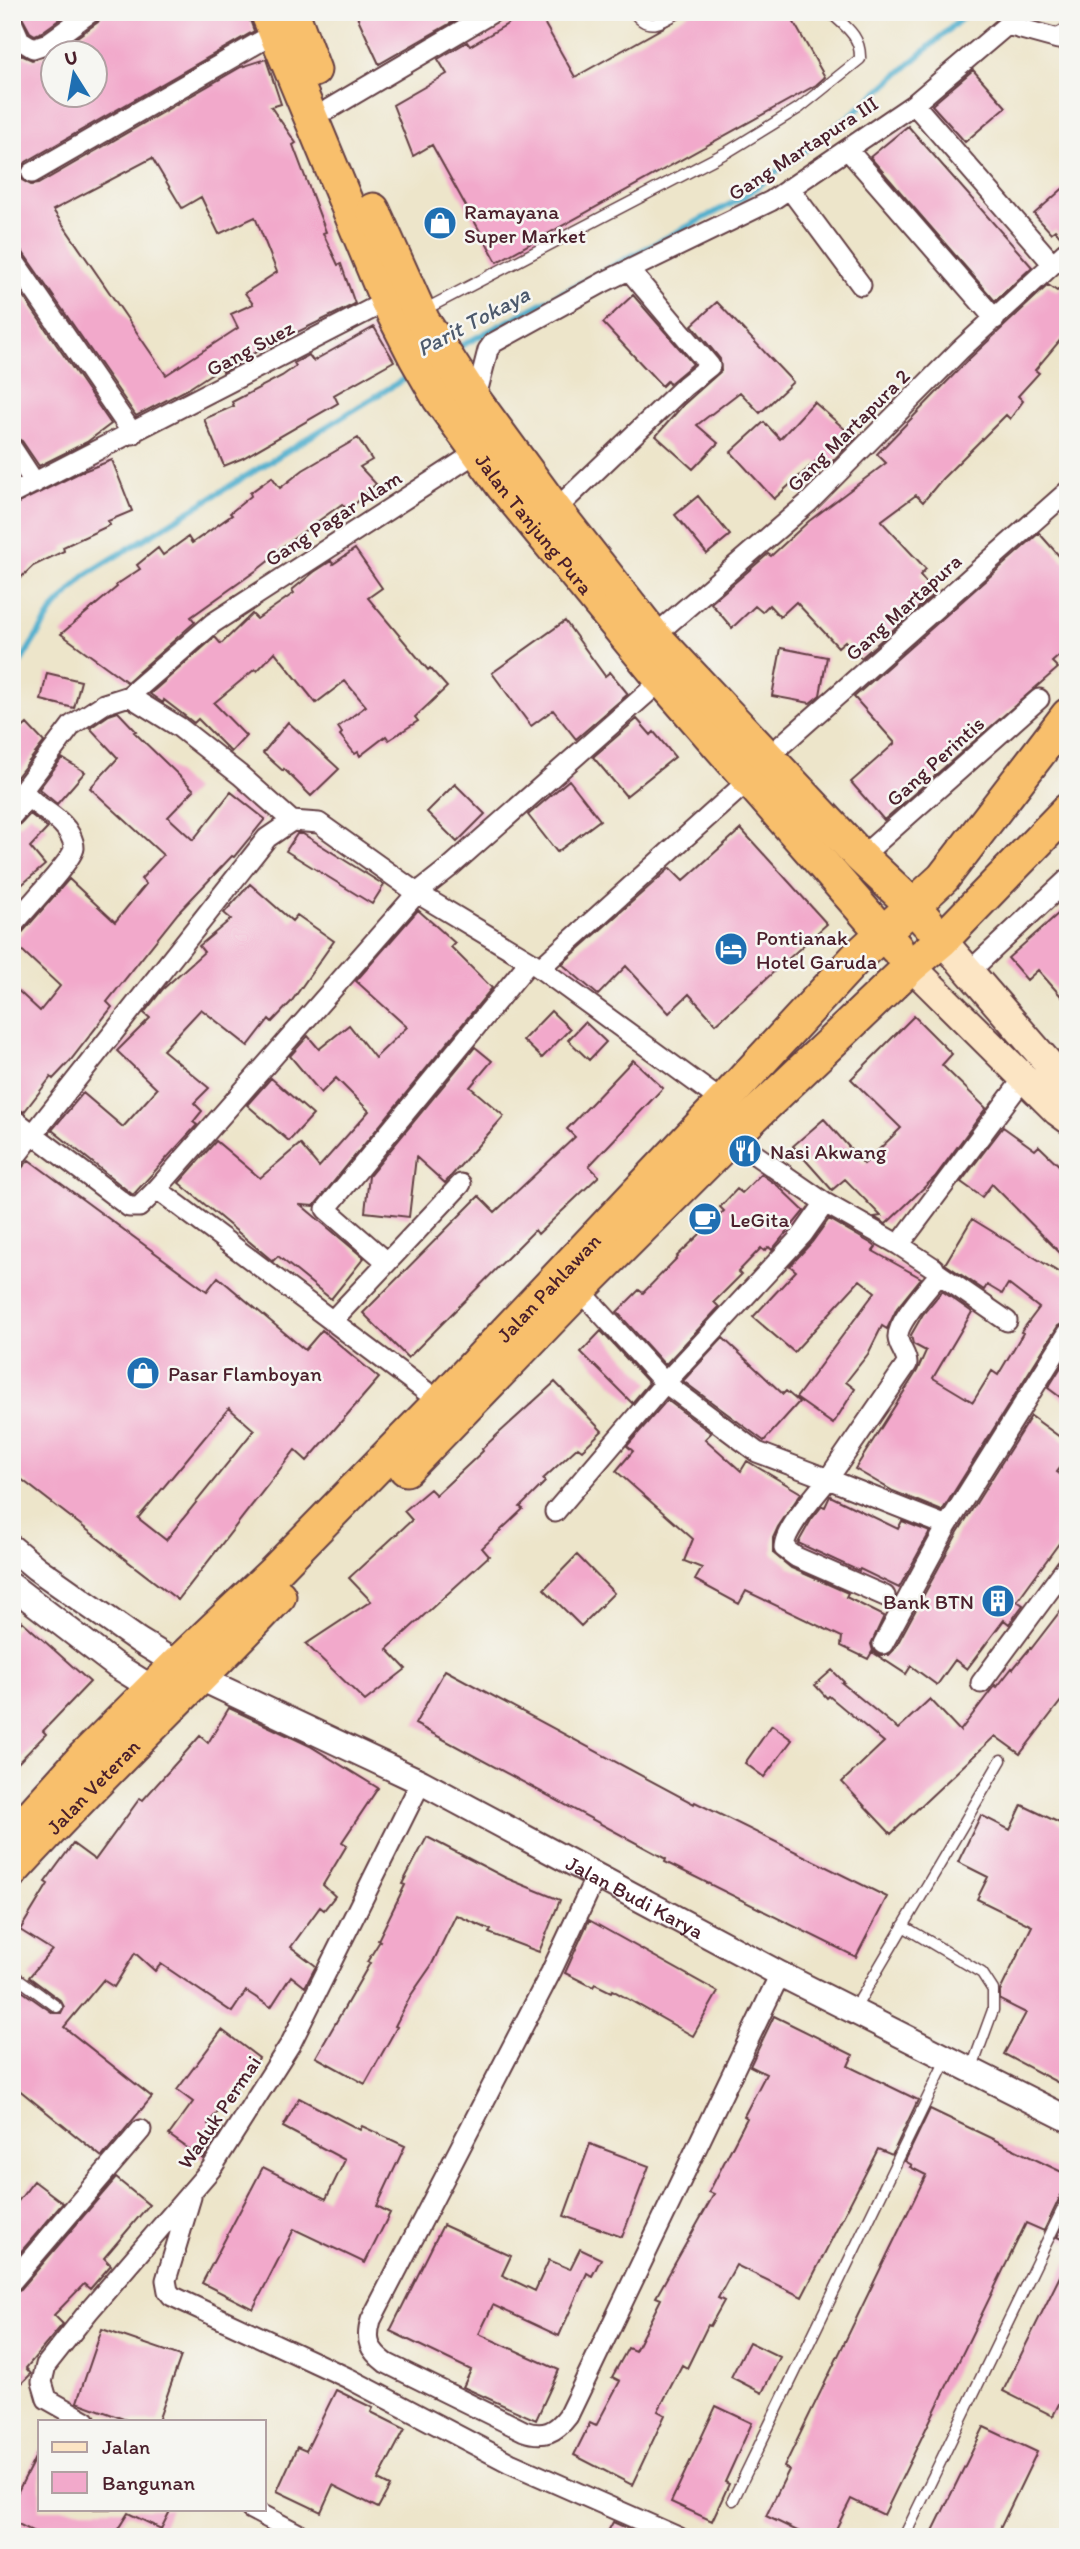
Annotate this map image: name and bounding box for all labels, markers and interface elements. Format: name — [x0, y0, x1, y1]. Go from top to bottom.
north arrow — [38, 38, 108, 108]
text: U — [62, 45, 79, 70]
street label: Gang Martapura III — [723, 90, 883, 206]
place label: Ramayana Super Market — [464, 199, 586, 248]
shop icon: Ramayana Super Market — [421, 204, 459, 242]
water label: Parit Tokaya — [412, 279, 535, 362]
street label: Gang Suez — [202, 314, 298, 382]
street label: Gang Martapura 2 — [781, 363, 915, 497]
street label: Jalan Tanjung Pura — [471, 448, 599, 599]
street label: Gang Pagar Alam — [260, 464, 406, 571]
street label: Gang Martapura — [840, 548, 966, 666]
street label: Gang Perintis — [881, 711, 989, 811]
place label: Pontianak Hotel Garuda — [756, 925, 877, 974]
hotel icon: Pontianak Hotel Garuda — [712, 930, 750, 968]
restaurant icon: Nasi Akwang — [726, 1132, 764, 1170]
place label: Nasi Akwang — [770, 1139, 887, 1164]
cafe icon: LeGita — [686, 1200, 724, 1238]
place label: LeGita — [730, 1207, 789, 1232]
street label: Jalan Pahlawan — [491, 1228, 605, 1347]
shop icon: Pasar Flamboyan — [124, 1354, 162, 1392]
place label: Pasar Flamboyan — [168, 1361, 322, 1386]
building icon: Bank BTN — [979, 1582, 1017, 1620]
place label: Bank BTN — [883, 1589, 974, 1614]
street label: Jalan Veteran — [41, 1733, 145, 1839]
street label: Jalan Budi Karya — [562, 1850, 708, 1944]
street label: Waduk Permai — [172, 2051, 266, 2173]
legend — [38, 2420, 266, 2510]
text: Jalan — [102, 2434, 150, 2459]
text: Bangunan — [102, 2470, 195, 2495]

